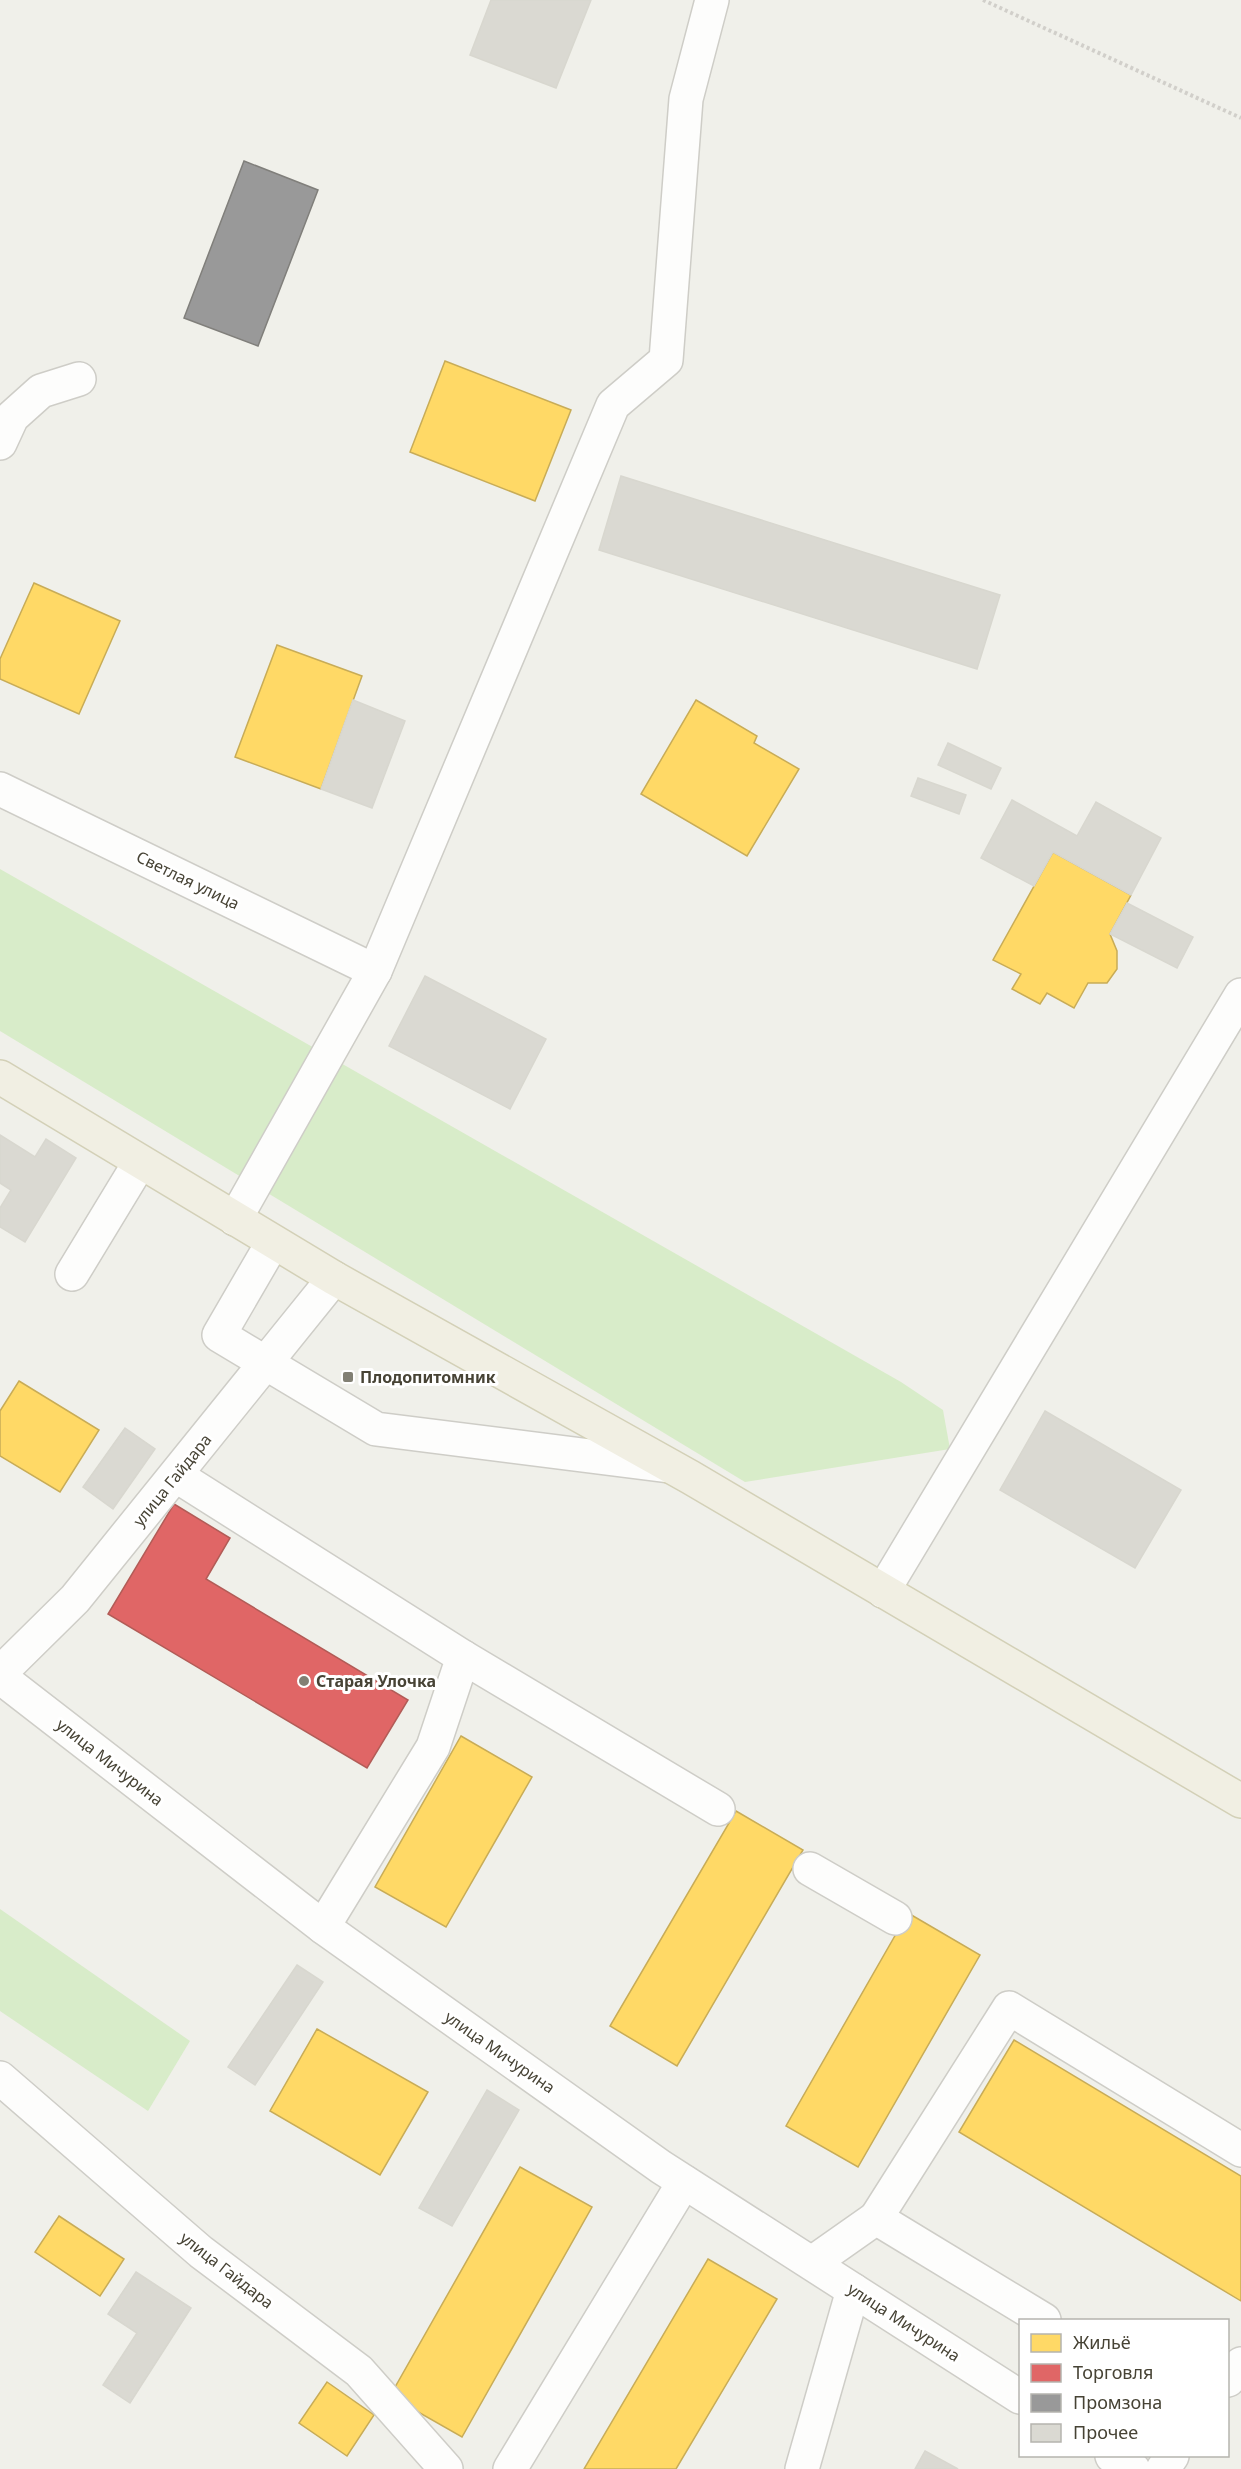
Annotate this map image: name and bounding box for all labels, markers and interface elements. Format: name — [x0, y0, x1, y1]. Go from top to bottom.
street label: Светлая улица — [133, 846, 243, 914]
place label: Плодопитомник — [360, 1366, 496, 1388]
marker: Плодопитомник — [341, 1370, 355, 1384]
street label: улица Гайдара — [128, 1429, 216, 1531]
place label: Старая Улочка — [316, 1670, 436, 1692]
marker: Старая Улочка — [297, 1674, 311, 1688]
street label: улица Мичурина — [52, 1713, 168, 1811]
street label: улица Мичурина — [440, 2006, 560, 2098]
street label: улица Гайдара — [176, 2227, 278, 2313]
street label: улица Мичурина — [844, 2277, 964, 2367]
legend — [1019, 2319, 1229, 2457]
text: Жильё — [1073, 2330, 1131, 2354]
text: Торговля — [1073, 2360, 1153, 2384]
text: Промзона — [1073, 2390, 1162, 2414]
text: Прочее — [1073, 2420, 1138, 2444]

